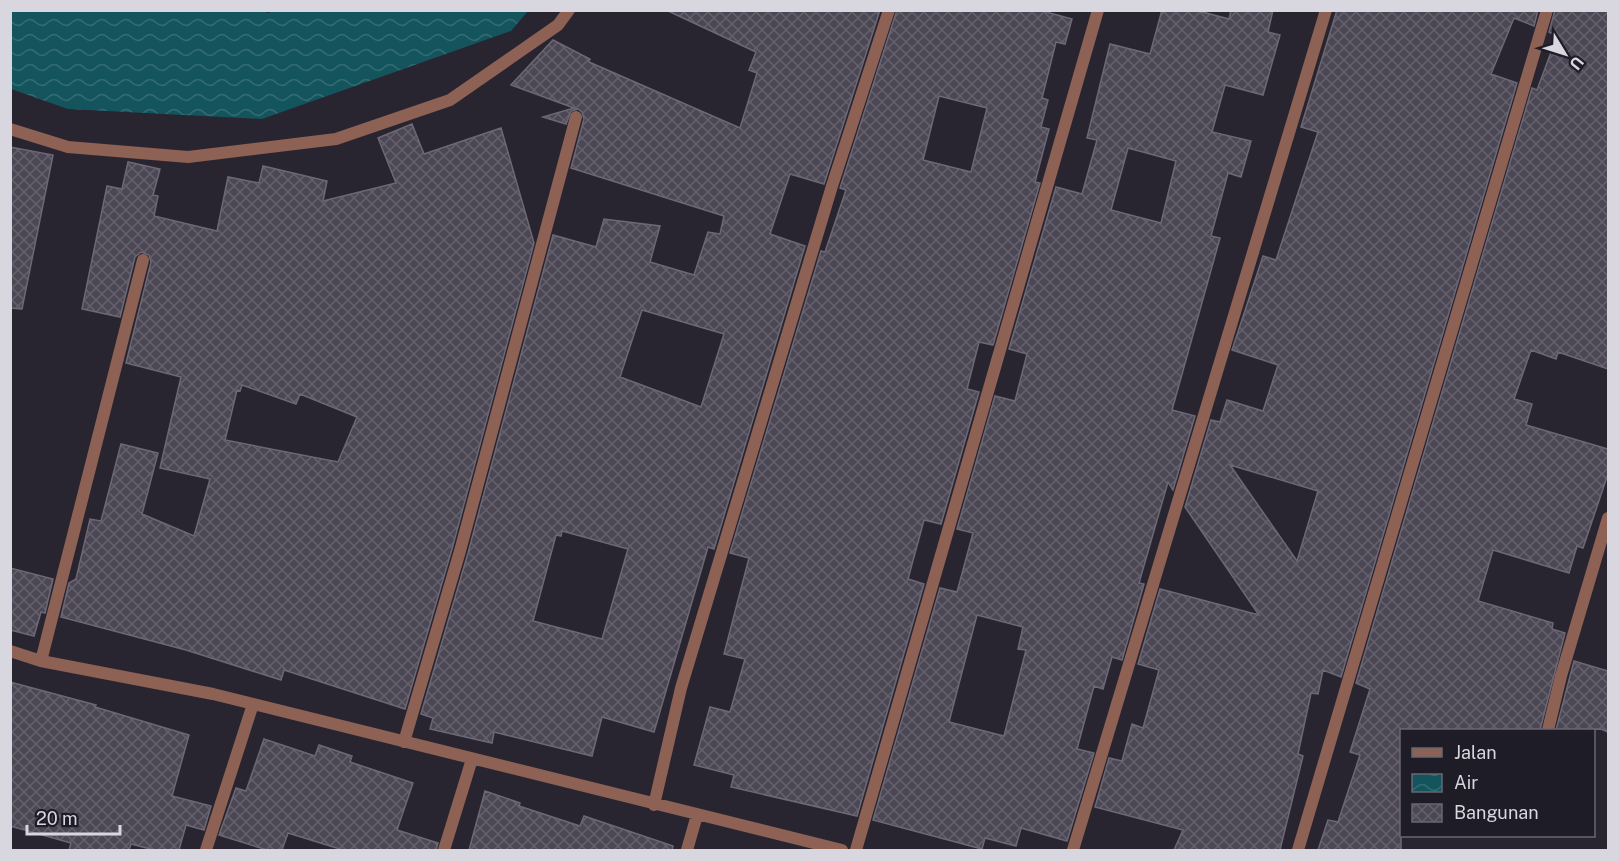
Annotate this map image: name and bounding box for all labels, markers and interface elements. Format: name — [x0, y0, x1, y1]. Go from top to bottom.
north arrow — [1535, 24, 1595, 84]
text: U — [1565, 53, 1587, 73]
legend — [1400, 729, 1595, 837]
text: Jalan — [1454, 742, 1497, 763]
text: Air — [1454, 772, 1478, 793]
scale bar — [27, 798, 120, 836]
text: Bangunan — [1454, 802, 1539, 823]
text: 20 m — [36, 808, 78, 829]

